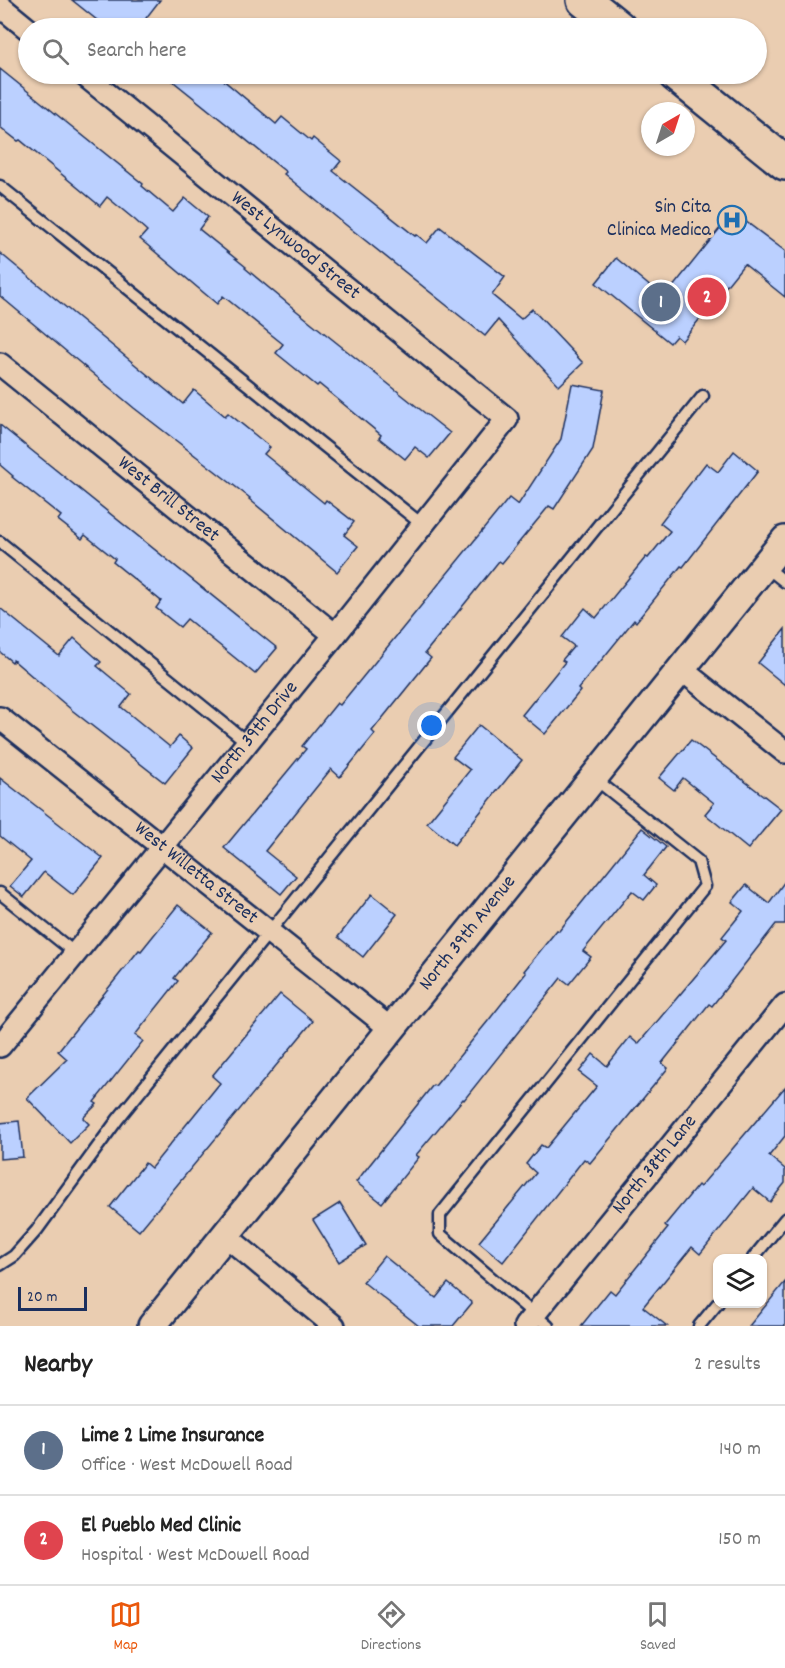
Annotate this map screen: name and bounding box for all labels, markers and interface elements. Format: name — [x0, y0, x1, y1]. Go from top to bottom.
search box — [18, 18, 767, 84]
icon: search — [39, 35, 72, 68]
text: Search here — [87, 36, 186, 67]
north arrow — [641, 102, 695, 156]
street label: West Lynwood Street — [224, 185, 366, 307]
place label: Sin Cita Clinica Medica — [607, 194, 712, 245]
hospital icon: Sin Cita Clinica Medica — [716, 204, 748, 236]
pin: 2 — [688, 274, 726, 320]
pin: 1 — [642, 280, 680, 324]
street label: West Brill Street — [111, 450, 225, 550]
street label: North 39th Drive — [205, 675, 306, 790]
your location — [417, 711, 446, 740]
street label: West Willetta Street — [128, 815, 264, 932]
street label: North 39th Avenue — [413, 869, 523, 997]
street label: North 38th Lane — [606, 1109, 704, 1221]
map controls — [713, 1254, 767, 1308]
button: layers — [713, 1254, 767, 1308]
scale bar — [18, 1284, 87, 1312]
text: 20 m — [27, 1286, 57, 1309]
text: Nearby — [24, 1347, 92, 1384]
text: 2 results — [694, 1351, 761, 1379]
text: Lime 2 Lime Insurance — [81, 1421, 264, 1452]
text: 1 — [41, 1436, 46, 1464]
text: 140 m — [719, 1436, 761, 1464]
text: Office · West McDowell Road — [81, 1452, 293, 1480]
text: El Pueblo Med Clinic — [81, 1511, 241, 1542]
text: 2 — [39, 1526, 48, 1554]
text: 150 m — [718, 1526, 761, 1554]
text: Hospital · West McDowell Road — [81, 1542, 310, 1570]
tab: Map — [109, 1598, 142, 1657]
tab: Directions — [361, 1598, 421, 1657]
tab: Saved — [640, 1598, 676, 1657]

